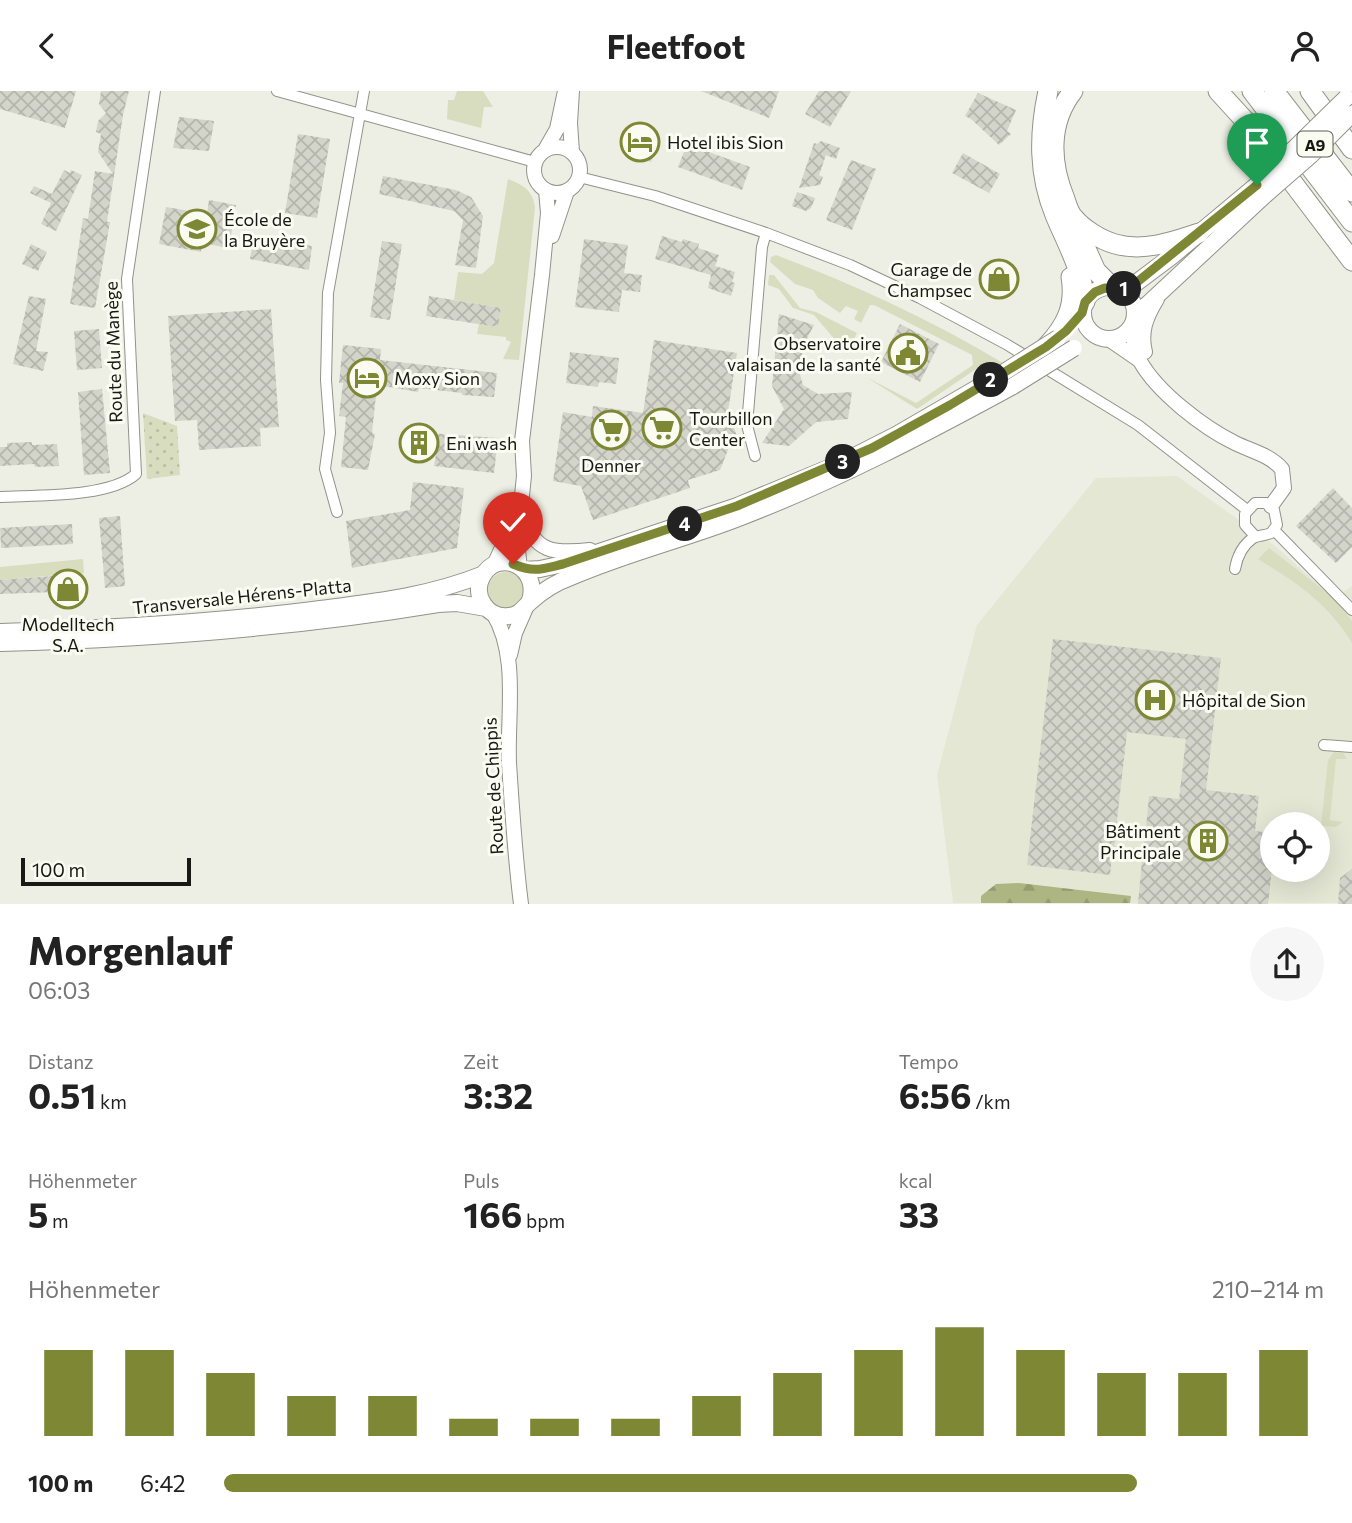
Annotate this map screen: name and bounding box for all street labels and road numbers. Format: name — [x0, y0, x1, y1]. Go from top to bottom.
road number: A9 — [1298, 131, 1332, 157]
street label: Route du Manège — [100, 281, 126, 423]
street label: Transversale Hérens-Platta — [131, 574, 353, 618]
street label: Route de Chippis — [478, 717, 508, 855]

